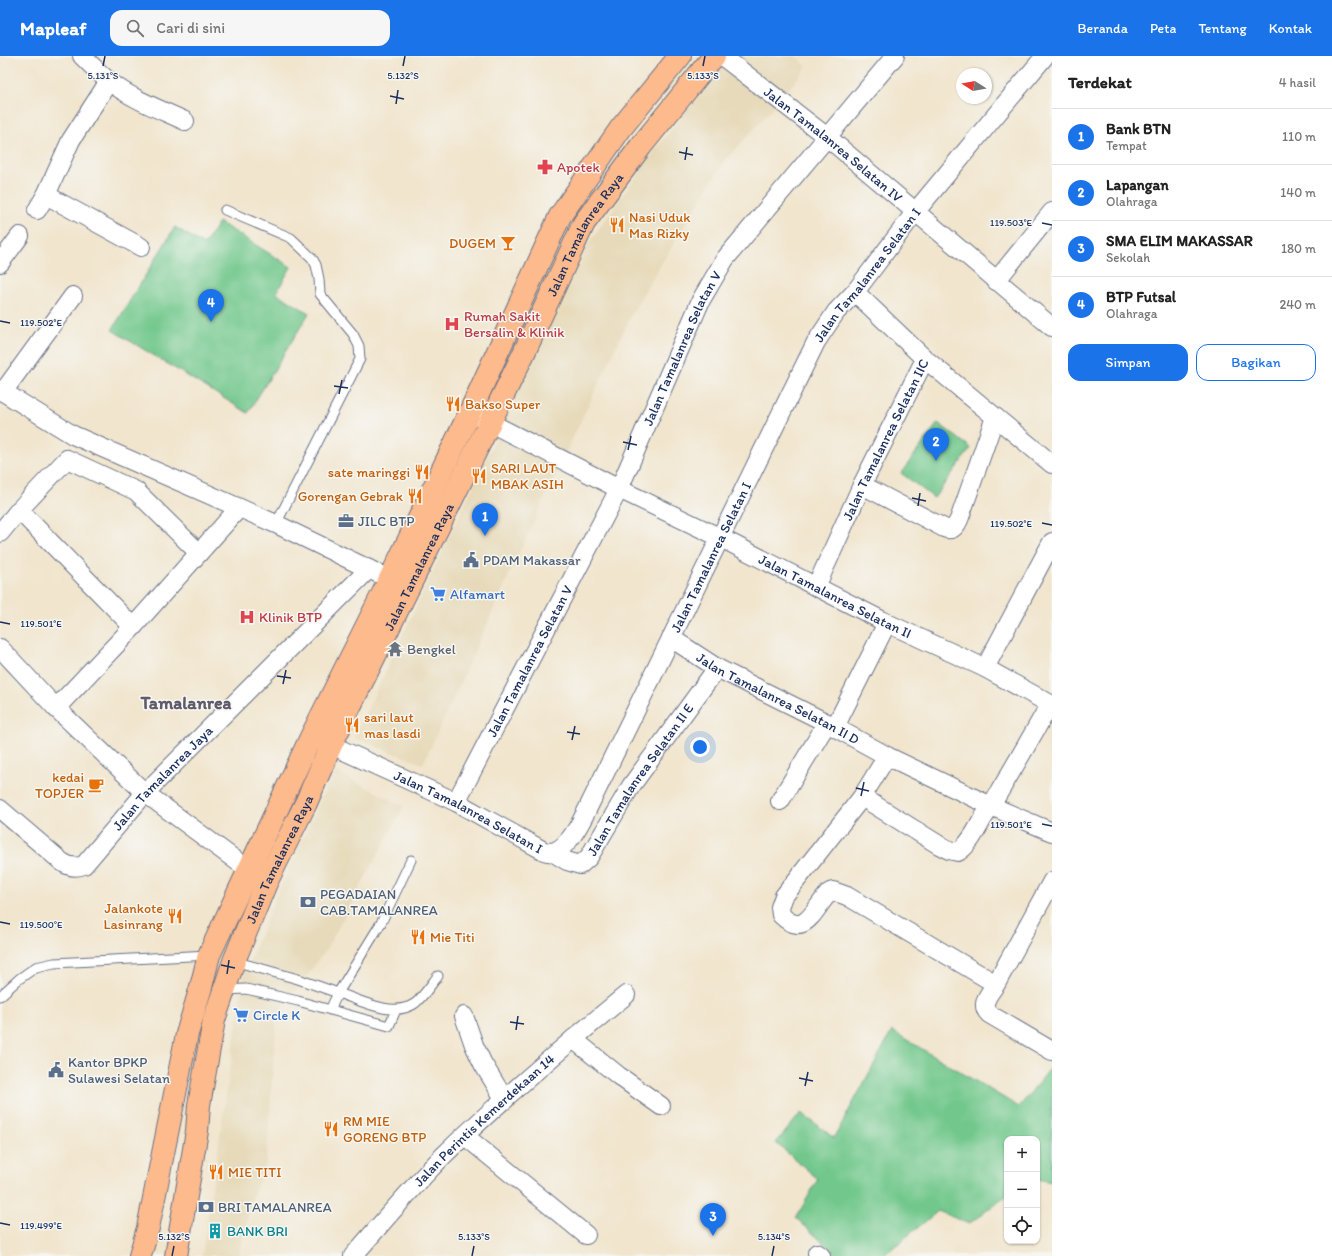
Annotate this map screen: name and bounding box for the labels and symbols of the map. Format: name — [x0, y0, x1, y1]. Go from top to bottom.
north arrow — [956, 68, 992, 104]
text: 5.131°S — [87, 69, 119, 82]
text: 5.132°S — [387, 69, 419, 82]
text: 5.133°S — [687, 69, 719, 82]
street label: Jalan Tamalanrea Selatan IV — [761, 83, 907, 206]
pharmacy icon: Apotek — [536, 158, 554, 176]
place label: Apotek — [557, 159, 600, 176]
street label: Jalan Tamalanrea Raya — [543, 169, 627, 299]
street label: Jalan Tamalanrea Selatan I — [810, 204, 924, 345]
place label: Nasi Uduk Mas Rizky — [629, 209, 691, 242]
restaurant icon: Nasi Uduk Mas Rizky — [608, 216, 626, 234]
text: 119.503°E — [990, 216, 1033, 229]
bar icon: DUGEM — [499, 234, 517, 252]
place label: DUGEM — [449, 235, 496, 252]
street label: Jalan Tamalanrea Selatan V — [639, 267, 725, 428]
pin: 4 — [198, 289, 224, 322]
place label: Rumah Sakit Bersalin & Klinik — [464, 308, 565, 341]
hospital icon: Rumah Sakit Bersalin & Klinik — [443, 315, 461, 333]
text: 119.502°E — [20, 316, 63, 329]
street label: Jalan Tamalanrea Selatan IIC — [839, 356, 932, 523]
restaurant icon: Bakso Super — [444, 395, 462, 413]
place label: Bakso Super — [465, 396, 541, 413]
pin: 2 — [923, 428, 949, 461]
place label: SARI LAUT MBAK ASIH — [491, 460, 564, 493]
restaurant icon: sate maringgi — [413, 463, 431, 481]
place label: sate maringgi — [328, 464, 410, 481]
restaurant icon: SARI LAUT MBAK ASIH — [470, 467, 488, 485]
street label: Jalan Tamalanrea Selatan I — [667, 479, 755, 635]
restaurant icon: Gorengan Gebrak — [406, 487, 424, 505]
place label: Gorengan Gebrak — [298, 488, 404, 505]
street label: Jalan Tamalanrea Raya — [380, 500, 458, 633]
pin: 1 — [472, 503, 498, 536]
office icon: JILC BTP — [337, 512, 355, 530]
place label: JILC BTP — [358, 513, 414, 530]
text: 119.502°E — [990, 517, 1033, 530]
street label: Jalan Tamalanrea Selatan II — [756, 550, 914, 642]
public building icon: PDAM Makassar — [462, 551, 480, 569]
place label: PDAM Makassar — [483, 552, 581, 569]
street label: Jalan Tamalanrea Selatan V — [483, 582, 576, 740]
supermarket icon: Alfamart — [429, 585, 447, 603]
place label: Alfamart — [450, 586, 505, 603]
hospital icon: Klinik BTP — [238, 608, 256, 626]
place label: Klinik BTP — [259, 609, 322, 626]
text: 119.501°E — [20, 617, 62, 630]
temple icon: Bengkel — [386, 640, 404, 658]
place label: Bengkel — [407, 641, 456, 658]
street label: Jalan Tamalanrea Selatan II D — [693, 649, 862, 748]
district label: Tamalanrea — [140, 692, 232, 714]
street label: Jalan Tamalanrea Selatan II E — [583, 700, 697, 859]
place label: sari laut mas lasdi — [364, 709, 421, 742]
restaurant icon: sari laut mas lasdi — [343, 716, 361, 734]
street label: Jalan Tamalanrea Jaya — [109, 721, 217, 834]
your location — [690, 737, 710, 757]
street label: Jalan Tamalanrea Selatan I — [391, 766, 546, 857]
place label: kedai TOPJER — [35, 769, 84, 802]
cafe icon: kedai TOPJER — [87, 776, 105, 794]
street label: Jalan Tamalanrea Raya — [242, 792, 317, 926]
text: 119.501°E — [990, 818, 1032, 831]
place label: PEGADAIAN CAB.TAMALANREA — [320, 886, 438, 919]
bank icon: PEGADAIAN CAB.TAMALANREA — [299, 893, 317, 911]
place label: Jalankote Lasinrang — [104, 900, 164, 933]
restaurant icon: Jalankote Lasinrang — [166, 907, 184, 925]
text: 119.500°E — [19, 918, 63, 931]
restaurant icon: Mie Titi — [409, 928, 427, 946]
place label: Mie Titi — [430, 929, 475, 946]
supermarket icon: Circle K — [232, 1006, 250, 1024]
place label: Circle K — [253, 1007, 300, 1024]
street label: Jalan Perintis Kemerdekaan 14 — [410, 1050, 558, 1190]
place label: Kantor BPKP Sulawesi Selatan — [68, 1054, 170, 1087]
public building icon: Kantor BPKP Sulawesi Selatan — [47, 1061, 65, 1079]
place label: RM MIE GORENG BTP — [343, 1113, 426, 1146]
restaurant icon: RM MIE GORENG BTP — [322, 1120, 340, 1138]
restaurant icon: MIE TITI — [207, 1163, 225, 1181]
place label: MIE TITI — [228, 1164, 281, 1181]
bank icon: BRI TAMALANREA — [197, 1198, 215, 1216]
place label: BRI TAMALANREA — [218, 1199, 332, 1216]
pin: 3 — [700, 1203, 726, 1236]
text: 119.499°E — [20, 1219, 62, 1232]
building icon: BANK BRI — [206, 1222, 224, 1240]
place label: BANK BRI — [227, 1223, 288, 1240]
text: 5.132°S — [158, 1230, 190, 1243]
text: 5.133°S — [458, 1230, 490, 1243]
text: 5.134°S — [758, 1230, 791, 1243]

